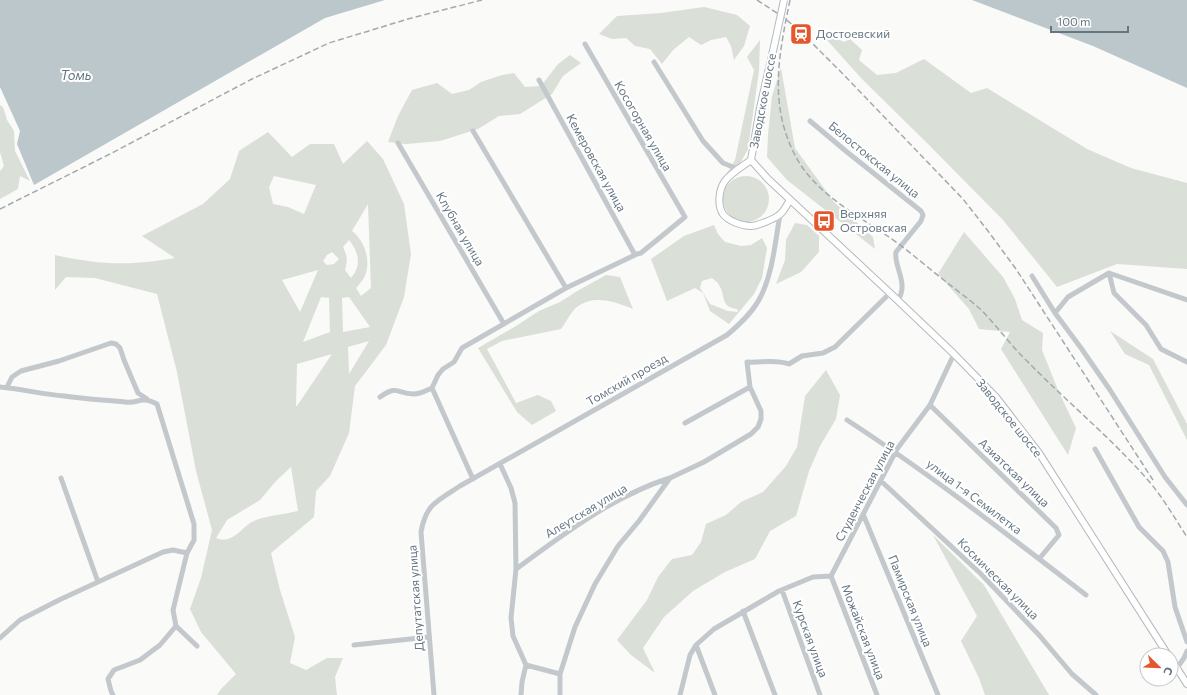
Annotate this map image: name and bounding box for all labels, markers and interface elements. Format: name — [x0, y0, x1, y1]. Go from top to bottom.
scale bar — [1051, 8, 1128, 34]
text: 100 m — [1057, 14, 1091, 28]
station icon: Достоевский — [788, 21, 814, 47]
place label: Достоевский — [816, 26, 890, 40]
street label: Заводское шоссе — [746, 52, 778, 150]
water label: Томь — [60, 67, 92, 83]
street label: Косогорная улица — [612, 78, 675, 173]
street label: Кемеровская улица — [564, 111, 630, 214]
street label: Белостокская улица — [826, 118, 923, 200]
street label: Клубная улица — [434, 189, 488, 268]
place label: Верхняя Островская — [840, 206, 907, 234]
bus stop icon: Верхняя Островская — [811, 208, 837, 234]
street label: Томский проезд — [584, 350, 669, 408]
street label: Заводское шоссе — [974, 375, 1046, 459]
street label: Азиатская улица — [976, 435, 1053, 510]
street label: Студенческая улица — [832, 438, 897, 543]
street label: улица 1-я Семилетка — [924, 456, 1025, 537]
street label: Алеутская улица — [542, 480, 629, 540]
street label: Космическая улица — [955, 535, 1042, 622]
street label: Депутатская улица — [404, 545, 426, 652]
street label: Памирская улица — [886, 553, 936, 649]
street label: Можайская улица — [839, 582, 889, 681]
street label: Курская улица — [791, 598, 831, 679]
north arrow — [1139, 647, 1179, 687]
text: С — [1161, 665, 1176, 678]

